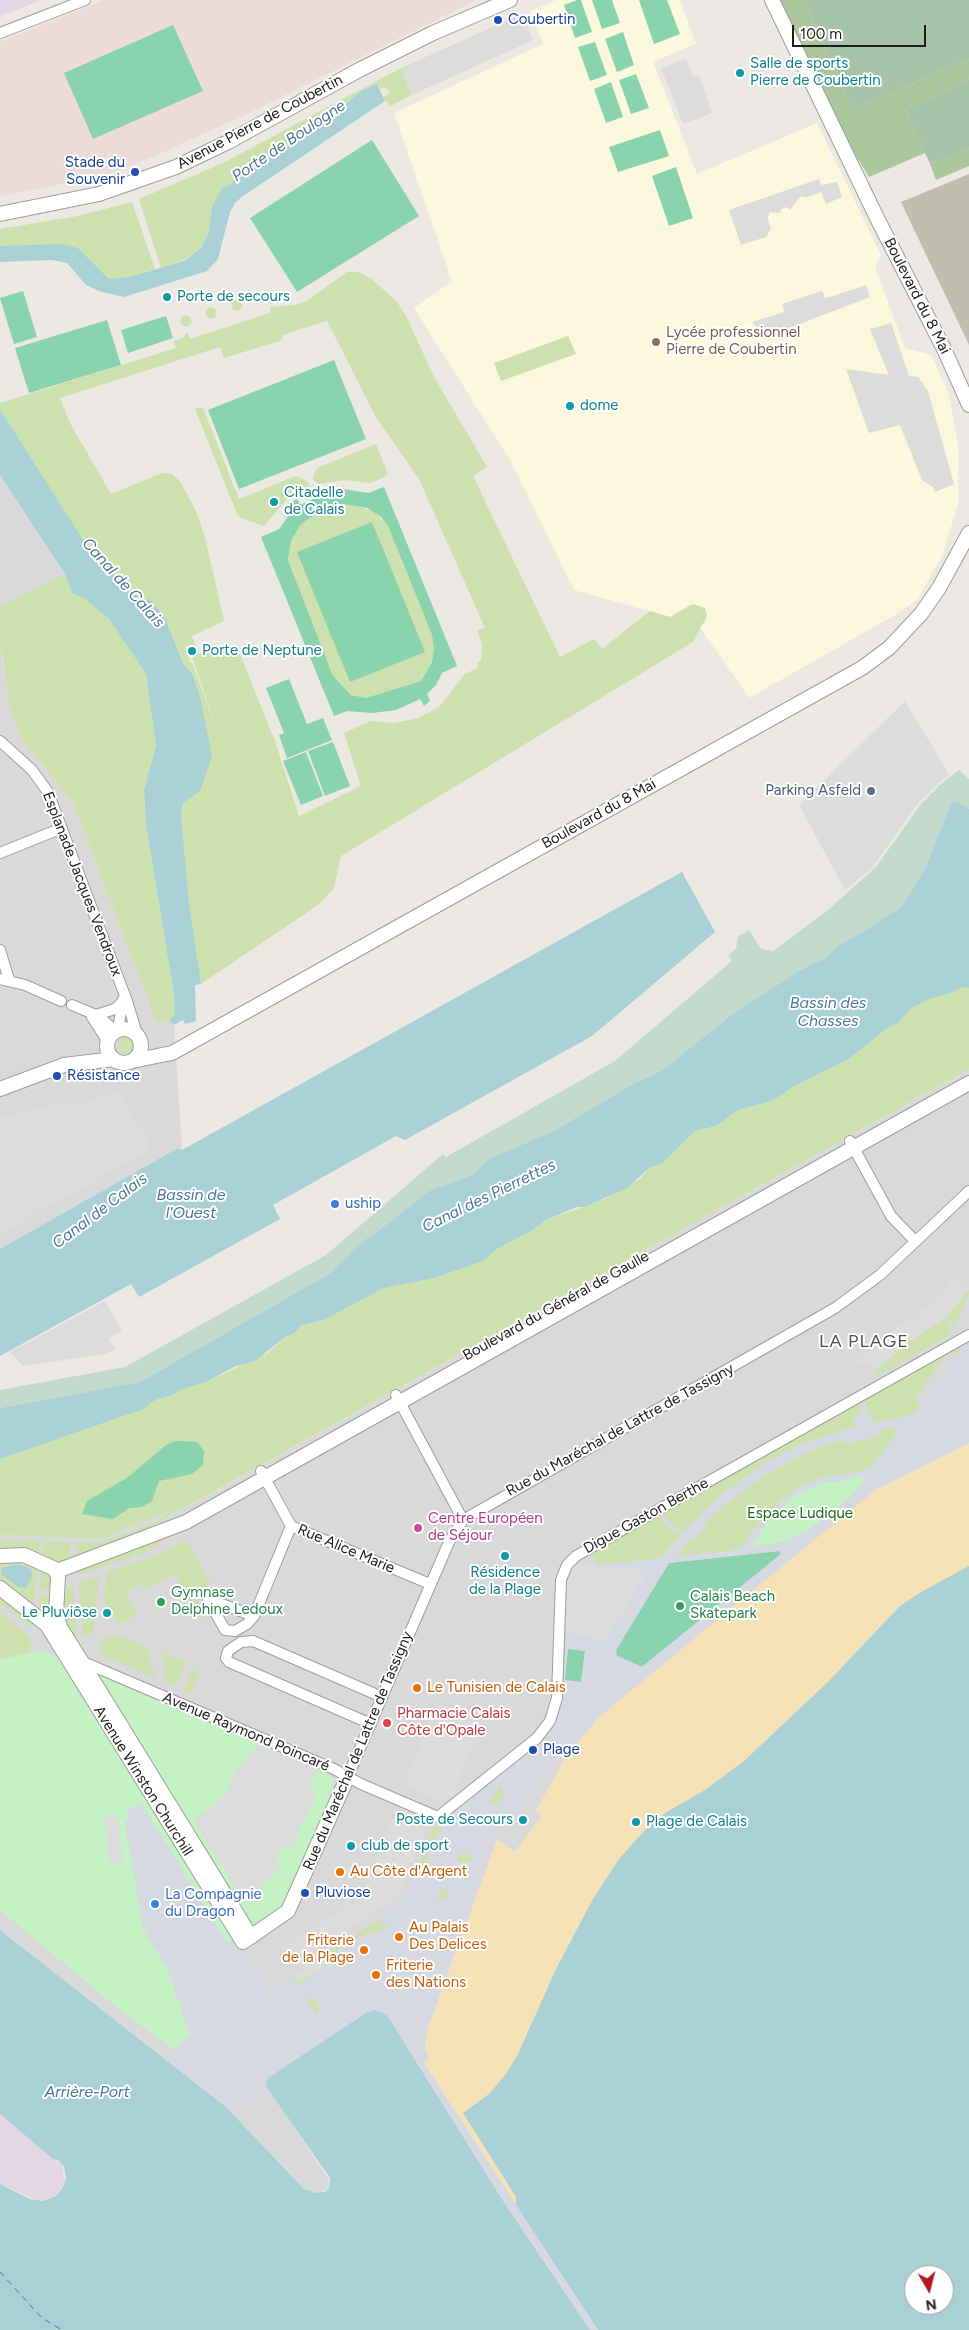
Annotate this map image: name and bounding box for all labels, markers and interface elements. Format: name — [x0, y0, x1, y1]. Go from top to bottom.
place label: Coubertin — [508, 11, 575, 29]
marker: Coubertin — [492, 14, 504, 26]
scale bar — [794, 15, 928, 47]
text: 100 m — [800, 25, 842, 43]
place label: Salle de sports Pierre de Coubertin — [750, 55, 881, 90]
marker: Salle de sports Pierre de Coubertin — [734, 67, 746, 79]
street label: Avenue Pierre de Coubertin — [174, 71, 346, 173]
water label: Porte de Boulogne — [229, 96, 349, 186]
place label: Stade du Souvenir — [65, 154, 125, 189]
marker: Stade du Souvenir — [129, 166, 141, 178]
street label: Boulevard du 8 Mai — [880, 235, 954, 357]
place label: Porte de secours — [177, 288, 290, 306]
marker: Porte de secours — [161, 291, 173, 303]
place label: Lycée professionnel Pierre de Coubertin — [666, 324, 800, 359]
marker: Lycée professionnel Pierre de Coubertin — [650, 336, 662, 348]
place label: dome — [580, 397, 618, 415]
marker: dome — [564, 400, 576, 412]
place label: Citadelle de Calais — [284, 484, 345, 519]
marker: Citadelle de Calais — [268, 496, 280, 508]
water label: Canal de Calais — [78, 534, 168, 632]
place label: Porte de Neptune — [202, 642, 322, 660]
marker: Porte de Neptune — [186, 645, 198, 657]
street label: Boulevard du 8 Mai — [539, 775, 659, 853]
place label: Parking Asfeld — [765, 782, 861, 800]
marker: Parking Asfeld — [865, 785, 877, 797]
street label: Esplanade Jacques Vendroux — [38, 789, 126, 979]
water label: Bassin des Chasses — [790, 993, 866, 1031]
place label: Résistance — [67, 1067, 140, 1085]
marker: Résistance — [51, 1070, 63, 1082]
water label: Canal des Pierrettes — [419, 1155, 559, 1237]
water label: Canal de Calais — [49, 1169, 151, 1253]
water label: Bassin de l'Ouest — [157, 1185, 225, 1223]
place label: uship — [345, 1195, 381, 1213]
marker: uship — [329, 1198, 341, 1210]
street label: Boulevard du Général de Gaulle — [460, 1247, 652, 1365]
district label: LA PLAGE — [818, 1331, 910, 1353]
street label: Rue du Maréchal de Lattre de Tassigny — [503, 1360, 737, 1500]
street label: Digue Gaston Berthe — [580, 1474, 712, 1558]
park label: Espace Ludique — [747, 1505, 853, 1523]
place label: Centre Européen de Séjour — [428, 1510, 543, 1545]
street label: Rue Alice Marie — [295, 1520, 397, 1578]
marker: Centre Européen de Séjour — [412, 1522, 424, 1534]
marker: Résidence de la Plage — [499, 1550, 511, 1562]
place label: Résidence de la Plage — [469, 1564, 541, 1599]
place label: Gymnase Delphine Ledoux — [171, 1584, 283, 1619]
place label: Calais Beach Skatepark — [690, 1588, 775, 1623]
marker: Gymnase Delphine Ledoux — [155, 1596, 167, 1608]
marker: Calais Beach Skatepark — [674, 1600, 686, 1612]
place label: Le Pluviôse — [22, 1604, 97, 1622]
marker: Le Pluviôse — [101, 1607, 113, 1619]
street label: Rue du Maréchal de Lattre de Tassigny — [299, 1629, 417, 1873]
place label: Le Tunisien de Calais — [427, 1679, 566, 1697]
marker: Le Tunisien de Calais — [411, 1682, 423, 1694]
street label: Avenue Raymond Poincaré — [160, 1689, 332, 1775]
street label: Avenue Winston Churchill — [89, 1703, 197, 1859]
place label: Pharmacie Calais Côte d'Opale — [397, 1705, 511, 1740]
marker: Pharmacie Calais Côte d'Opale — [381, 1717, 393, 1729]
place label: Plage — [543, 1741, 580, 1759]
marker: Plage — [527, 1744, 539, 1756]
place label: Poste de Secours — [396, 1811, 513, 1829]
place label: Plage de Calais — [646, 1813, 747, 1831]
marker: Poste de Secours — [517, 1814, 529, 1826]
marker: Plage de Calais — [630, 1816, 642, 1828]
place label: club de sport — [361, 1837, 449, 1855]
marker: club de sport — [345, 1840, 357, 1852]
place label: Au Côte d'Argent — [350, 1863, 467, 1881]
marker: Au Côte d'Argent — [334, 1866, 346, 1878]
place label: Pluviose — [315, 1884, 371, 1902]
place label: La Compagnie du Dragon — [165, 1886, 262, 1921]
marker: Pluviose — [299, 1887, 311, 1899]
marker: La Compagnie du Dragon — [149, 1898, 161, 1910]
place label: Au Palais Des Delices — [409, 1919, 487, 1954]
marker: Au Palais Des Delices — [393, 1931, 405, 1943]
place label: Friterie de la Plage — [282, 1932, 354, 1967]
marker: Friterie de la Plage — [358, 1944, 370, 1956]
place label: Friterie des Nations — [386, 1957, 466, 1992]
marker: Friterie des Nations — [370, 1969, 382, 1981]
water label: Arrière-Port — [44, 2082, 130, 2102]
north arrow — [904, 2265, 954, 2315]
text: N — [924, 2295, 938, 2314]

